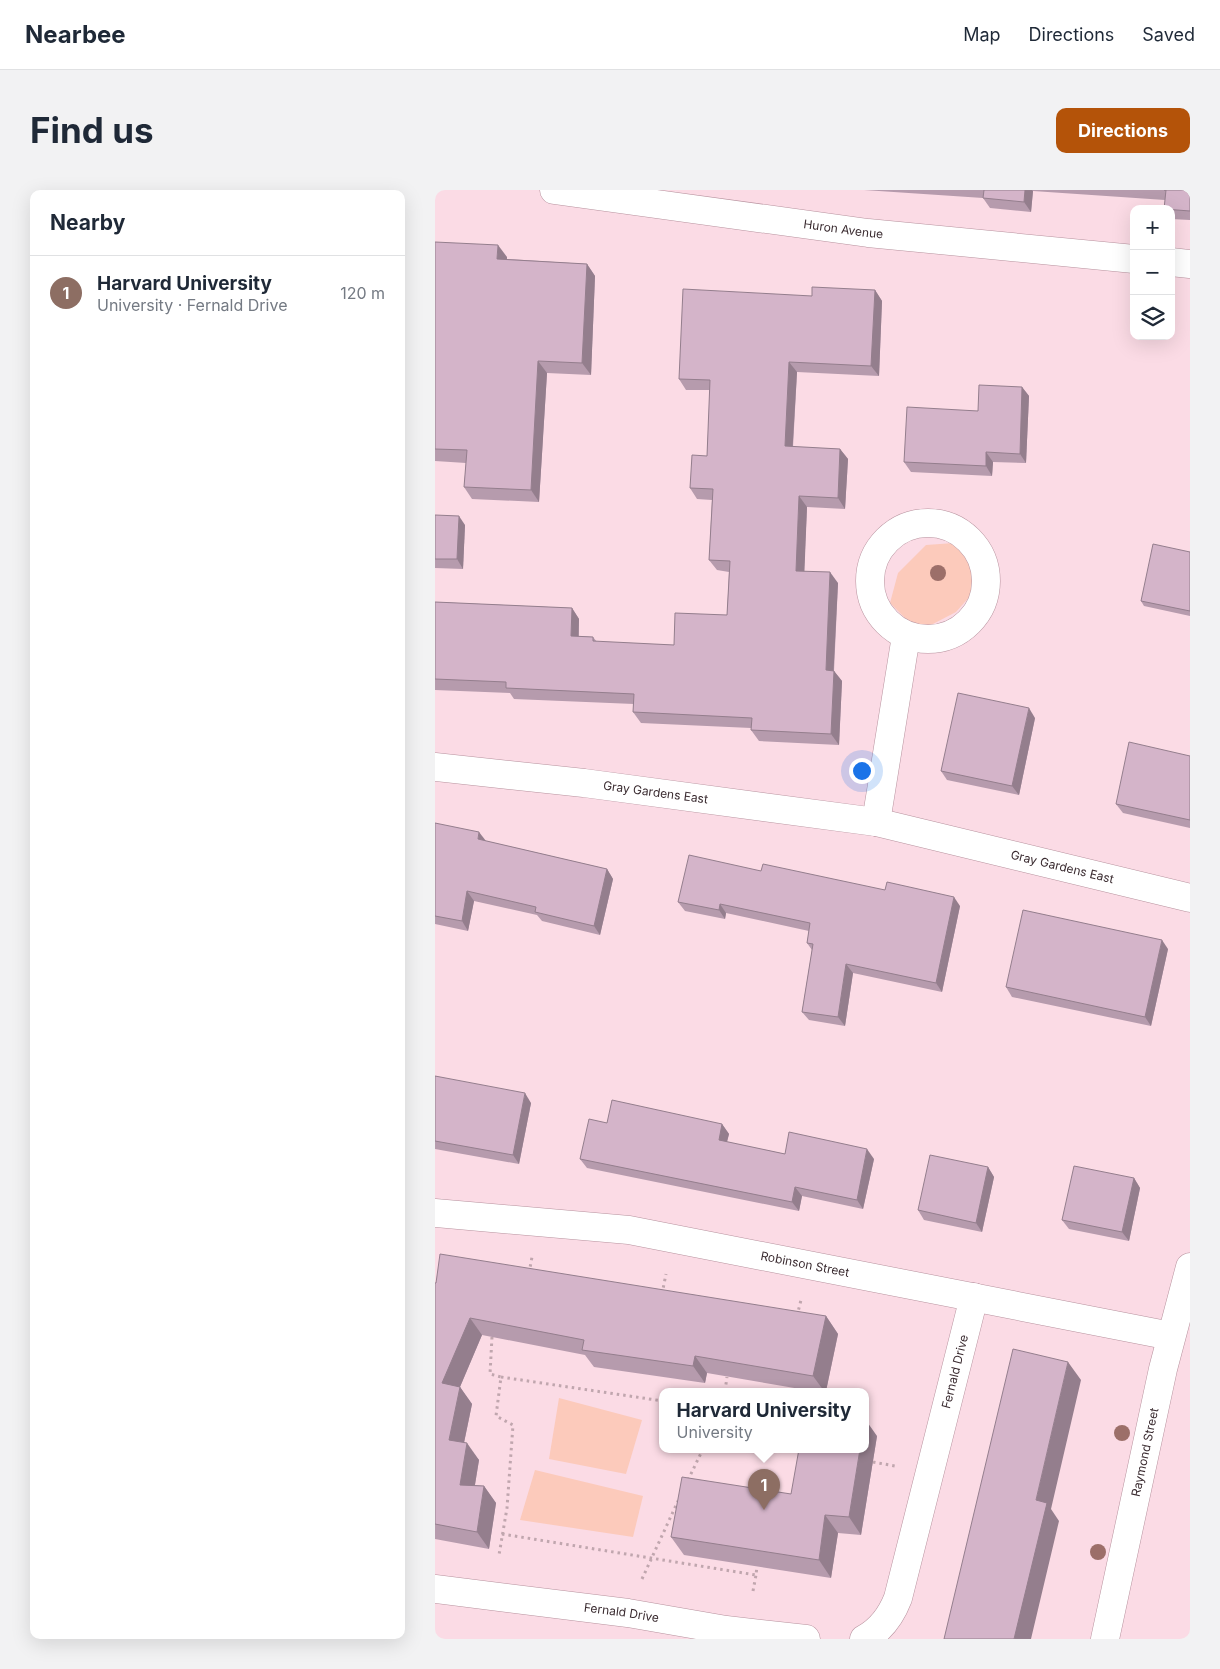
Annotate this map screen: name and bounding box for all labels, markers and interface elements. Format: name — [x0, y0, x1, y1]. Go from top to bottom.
text: Nearbee — [25, 20, 126, 49]
text: Map — [963, 24, 1001, 45]
text: Directions — [1029, 24, 1114, 45]
text: Saved — [1142, 24, 1195, 45]
button: Directions — [1056, 108, 1190, 153]
text: Find us — [30, 109, 154, 151]
map controls — [1130, 205, 1175, 340]
button: + — [1130, 205, 1175, 250]
text: Nearby — [50, 210, 125, 235]
street label: Huron Avenue — [803, 216, 884, 241]
button: − — [1130, 250, 1175, 295]
text: Harvard University — [97, 272, 272, 295]
text: 1 — [63, 283, 69, 303]
text: 120 m — [340, 283, 385, 303]
text: University · Fernald Drive — [97, 295, 287, 315]
button: layers — [1130, 295, 1175, 340]
your location — [849, 758, 875, 784]
street label: Gray Gardens East — [602, 778, 709, 806]
street label: Gray Gardens East — [1009, 847, 1115, 886]
street label: Robinson Street — [759, 1248, 851, 1280]
street label: Fernald Drive — [938, 1333, 971, 1410]
popup — [659, 1388, 869, 1453]
text: Harvard University — [677, 1399, 851, 1422]
street label: Raymond Street — [1128, 1406, 1161, 1498]
text: University — [677, 1422, 753, 1442]
pin: 1 — [748, 1469, 780, 1510]
street label: Fernald Drive — [583, 1600, 660, 1625]

